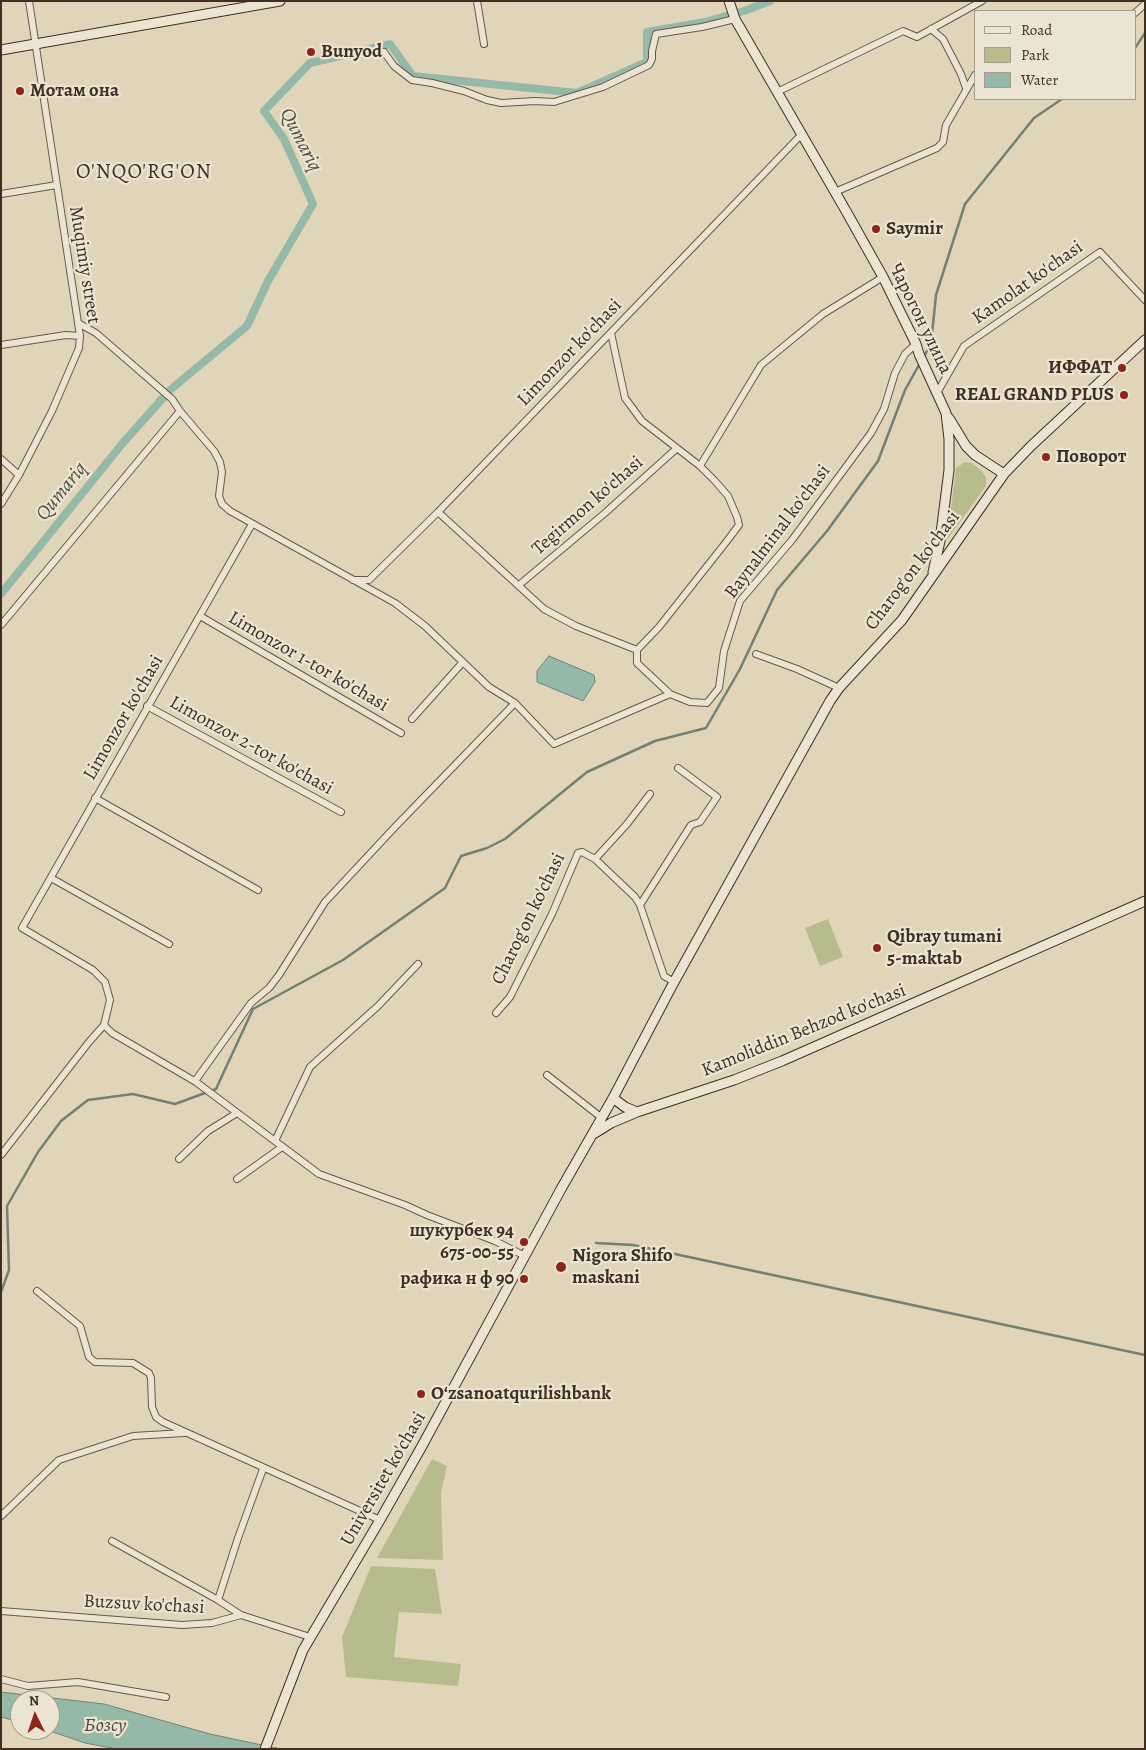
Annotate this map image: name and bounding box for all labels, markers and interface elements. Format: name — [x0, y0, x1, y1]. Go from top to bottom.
legend — [974, 10, 1136, 100]
text: Road — [1021, 20, 1052, 40]
place label: Bunyod — [321, 41, 382, 63]
text: Park — [1021, 45, 1049, 65]
marker: Bunyod — [305, 46, 317, 58]
text: Water — [1021, 70, 1058, 90]
place label: Мотам она — [30, 80, 119, 102]
marker: Мотам она — [14, 85, 26, 97]
water label: Qumariq — [274, 104, 326, 176]
district label: O'NQO'RG'ON — [75, 160, 213, 186]
street label: Muqimiy street — [63, 205, 105, 325]
place label: Saymir — [886, 218, 943, 240]
marker: Saymir — [870, 223, 882, 235]
street label: Kamolat ko'chasi — [968, 236, 1088, 330]
street label: Чарогон улица — [883, 260, 957, 378]
street label: Limonzor ko'chasi — [513, 294, 627, 412]
place label: ИФФАТ — [1048, 357, 1112, 379]
marker: ИФФАТ — [1116, 362, 1128, 374]
place label: REAL GRAND PLUS — [955, 384, 1114, 406]
marker: REAL GRAND PLUS — [1118, 389, 1130, 401]
place label: Поворот — [1056, 446, 1126, 468]
street label: Tegirmon ko'chasi — [528, 451, 648, 561]
marker: Поворот — [1040, 451, 1052, 463]
water label: Qumariq — [31, 458, 93, 526]
street label: Baynalminal ko'chasi — [720, 461, 836, 603]
street label: Charog'on ko'chasi — [861, 507, 965, 635]
street label: Limonzor 1-tor ko'chasi — [224, 607, 392, 717]
street label: Limonzor ko'chasi — [79, 651, 169, 785]
street label: Limonzor 2-tor ko'chasi — [165, 691, 337, 801]
street label: Charog'on ko'chasi — [487, 849, 571, 989]
place label: Qibray tumani 5-maktab — [887, 926, 1002, 970]
marker: Qibray tumani 5-maktab — [871, 942, 883, 954]
street label: Kamoliddin Behzod ko'chasi — [698, 979, 910, 1083]
place label: шукурбек 94 675-00-55 — [410, 1220, 514, 1264]
marker: шукурбек 94 675-00-55 — [518, 1236, 530, 1248]
place label: Nigora Shifo maskani — [572, 1245, 673, 1289]
marker: Nigora Shifo maskani — [554, 1260, 568, 1274]
place label: рафика н ф 90 — [400, 1268, 514, 1290]
marker: рафика н ф 90 — [518, 1273, 530, 1285]
place label: Oʻzsanoatqurilishbank — [431, 1383, 611, 1405]
marker: Oʻzsanoatqurilishbank — [415, 1388, 427, 1400]
street label: Universitet ko'chasi — [336, 1408, 432, 1550]
street label: Buzsuv ko'chasi — [83, 1590, 205, 1620]
north arrow — [10, 1690, 60, 1740]
text: N — [28, 1691, 40, 1710]
water label: Бозсу — [84, 1714, 126, 1738]

